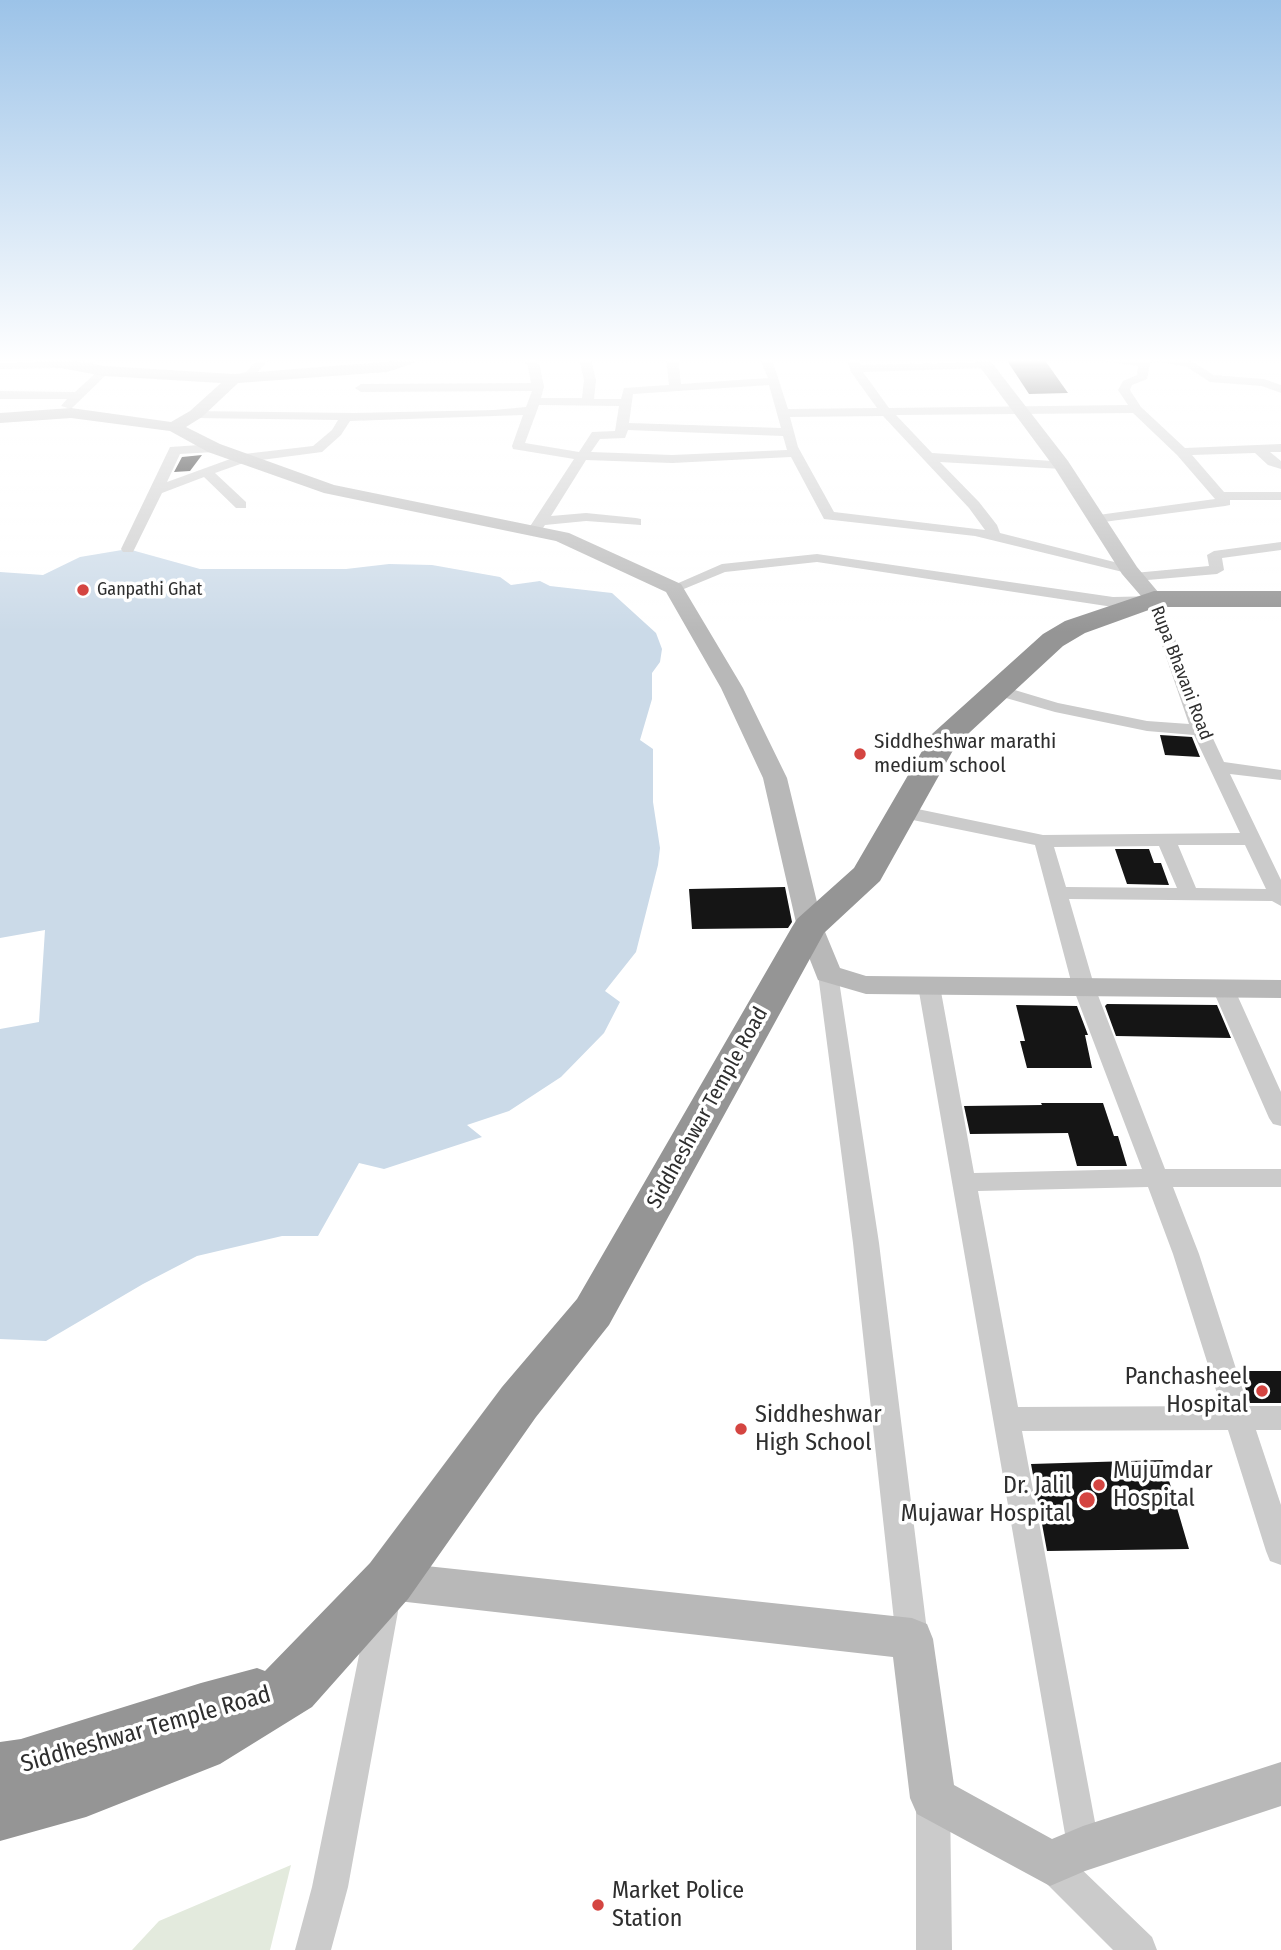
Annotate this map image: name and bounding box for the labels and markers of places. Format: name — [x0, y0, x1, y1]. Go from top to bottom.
place label: Ganpathi Ghat — [97, 579, 202, 601]
marker: Ganpathi Ghat — [75, 582, 91, 598]
place label: Siddheshwar marathi medium school — [874, 729, 1056, 779]
marker: Siddheshwar marathi medium school — [852, 746, 868, 762]
place label: Panchasheel Hospital — [1125, 1363, 1248, 1419]
marker: Panchasheel Hospital — [1254, 1383, 1270, 1399]
place label: Siddheshwar High School — [755, 1401, 882, 1457]
marker: Siddheshwar High School — [733, 1421, 749, 1437]
place label: Mujumdar Hospital — [1113, 1457, 1213, 1513]
place label: Dr. Jalil Mujawar Hospital — [901, 1472, 1071, 1528]
marker: Mujumdar Hospital — [1091, 1477, 1107, 1493]
marker: Dr. Jalil Mujawar Hospital — [1077, 1490, 1097, 1510]
place label: Market Police Station — [612, 1877, 744, 1933]
marker: Market Police Station — [590, 1897, 606, 1913]

